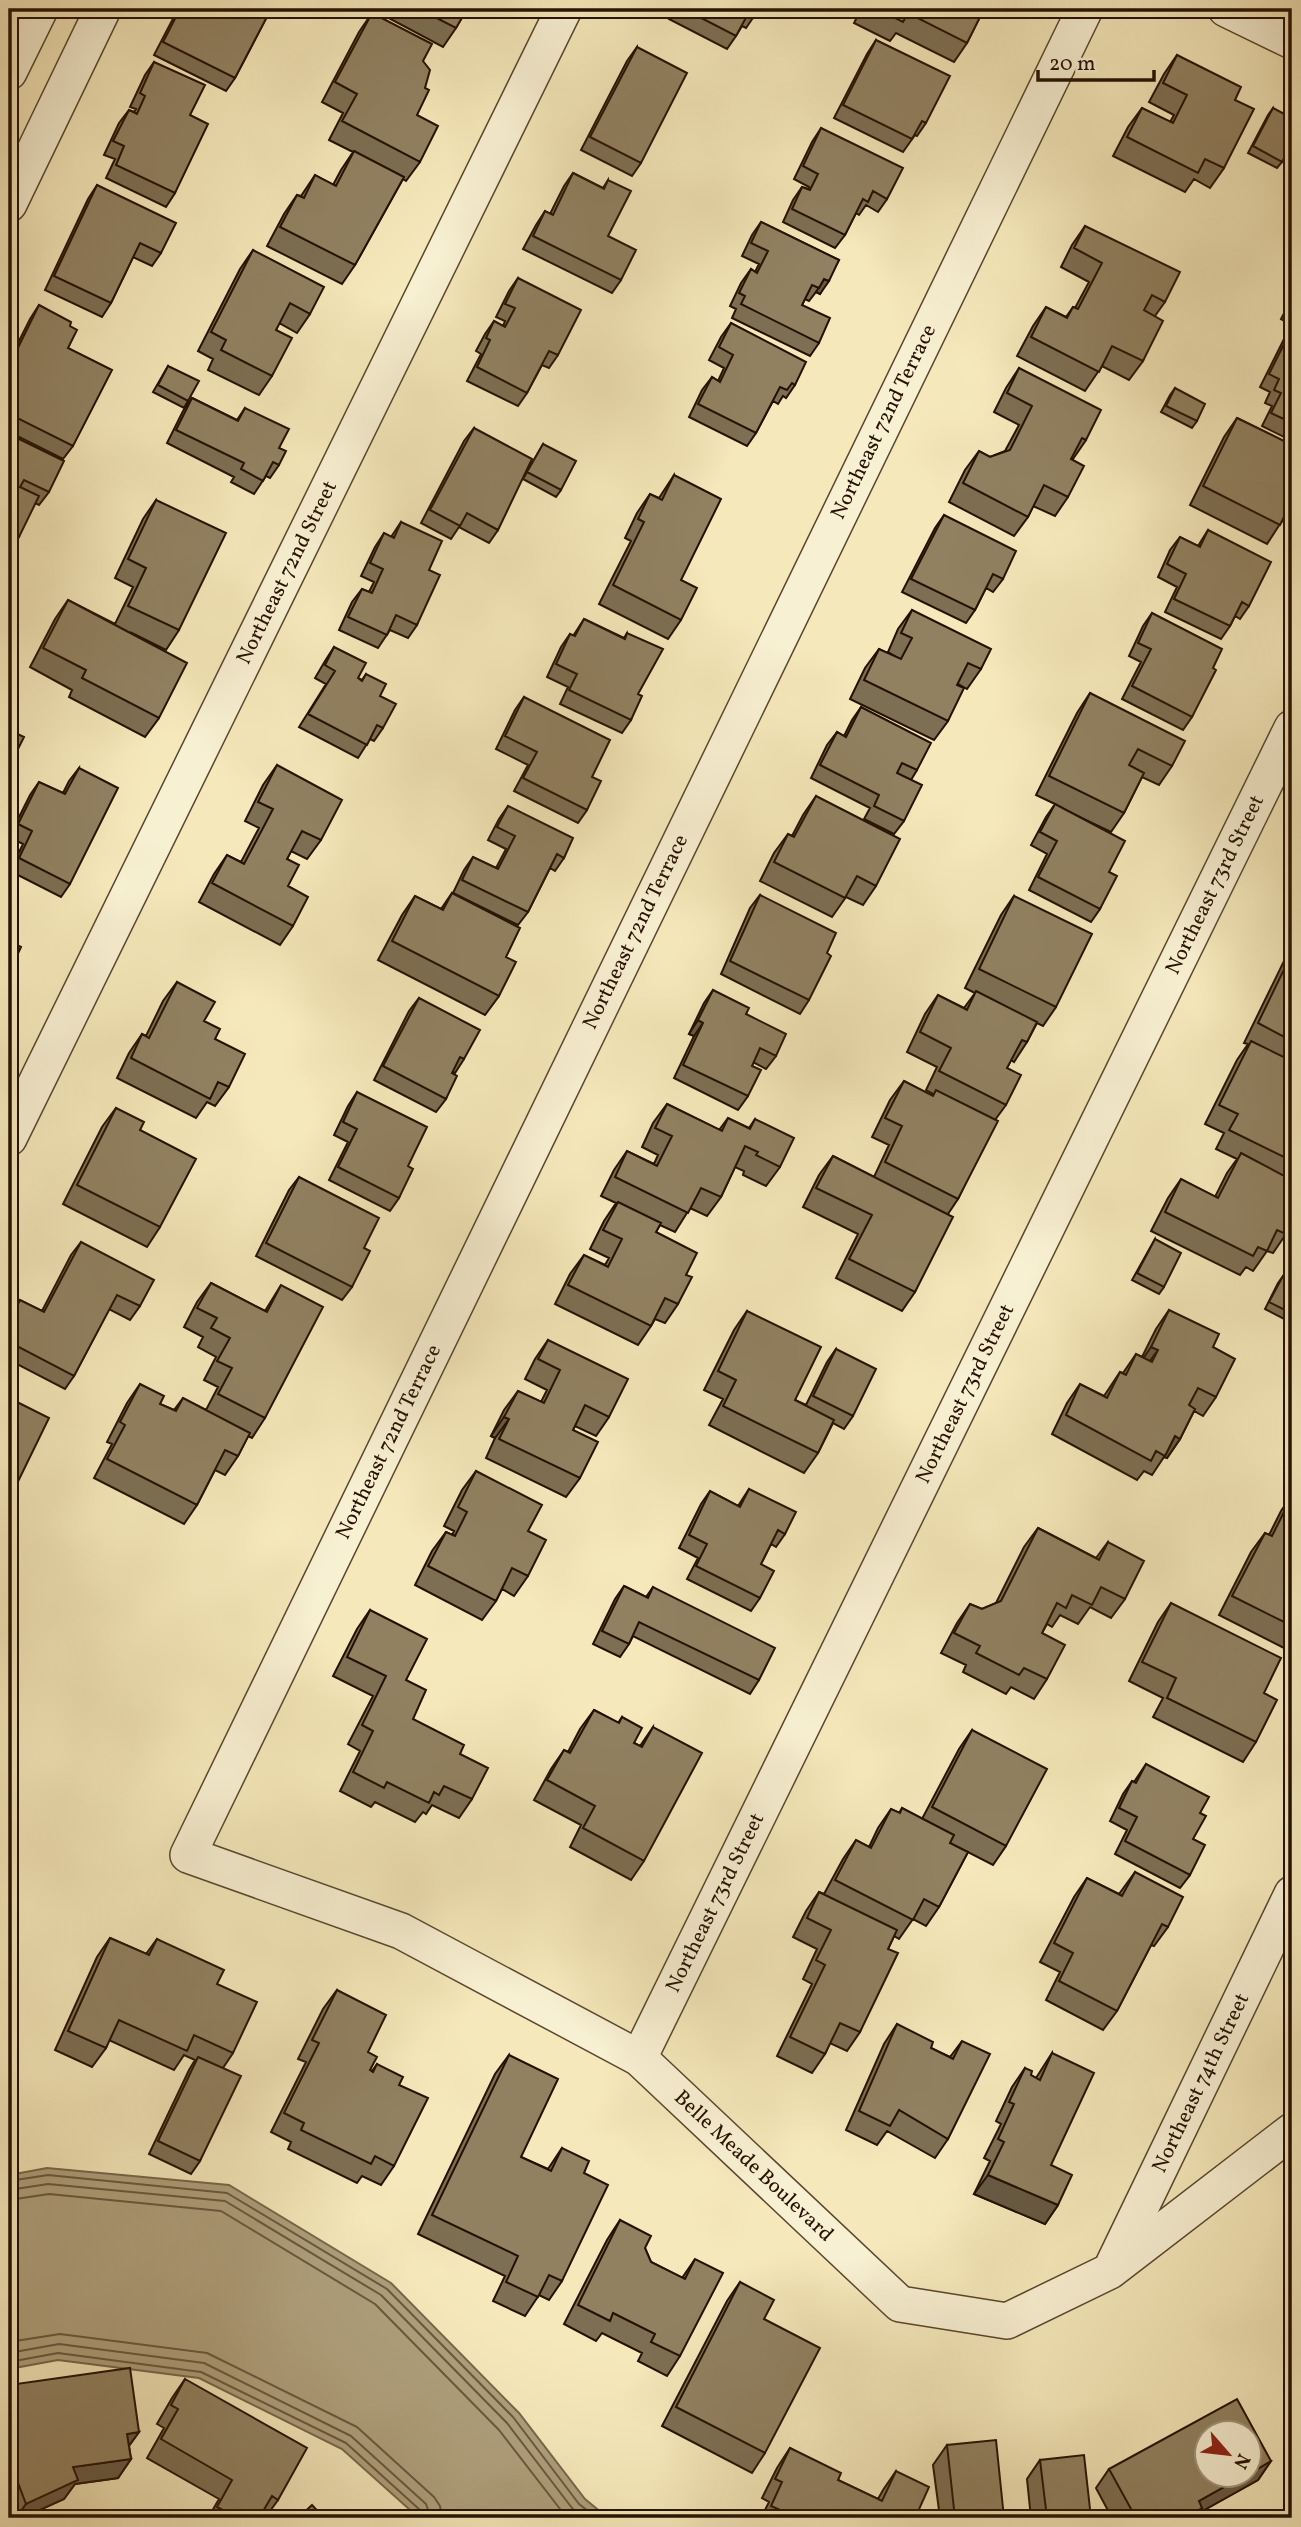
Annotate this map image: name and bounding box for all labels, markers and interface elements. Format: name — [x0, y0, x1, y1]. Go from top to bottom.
scale bar — [1038, 38, 1154, 82]
text: 20 m — [1049, 50, 1095, 79]
street label: Northeast 72nd Terrace — [824, 320, 944, 524]
street label: Northeast 72nd Street — [230, 476, 344, 669]
street label: Northeast 73rd Street — [1159, 790, 1271, 980]
street label: Northeast 72nd Terrace — [576, 830, 696, 1034]
street label: Northeast 73rd Street — [909, 1299, 1022, 1488]
street label: Northeast 72nd Terrace — [329, 1340, 449, 1544]
street label: Northeast 73rd Street — [659, 1808, 772, 1997]
street label: Northeast 74th Street — [1145, 1988, 1257, 2178]
street label: Belle Meade Boulevard — [667, 2084, 840, 2249]
north arrow — [1192, 2418, 1262, 2488]
text: N — [1226, 2449, 1256, 2473]

